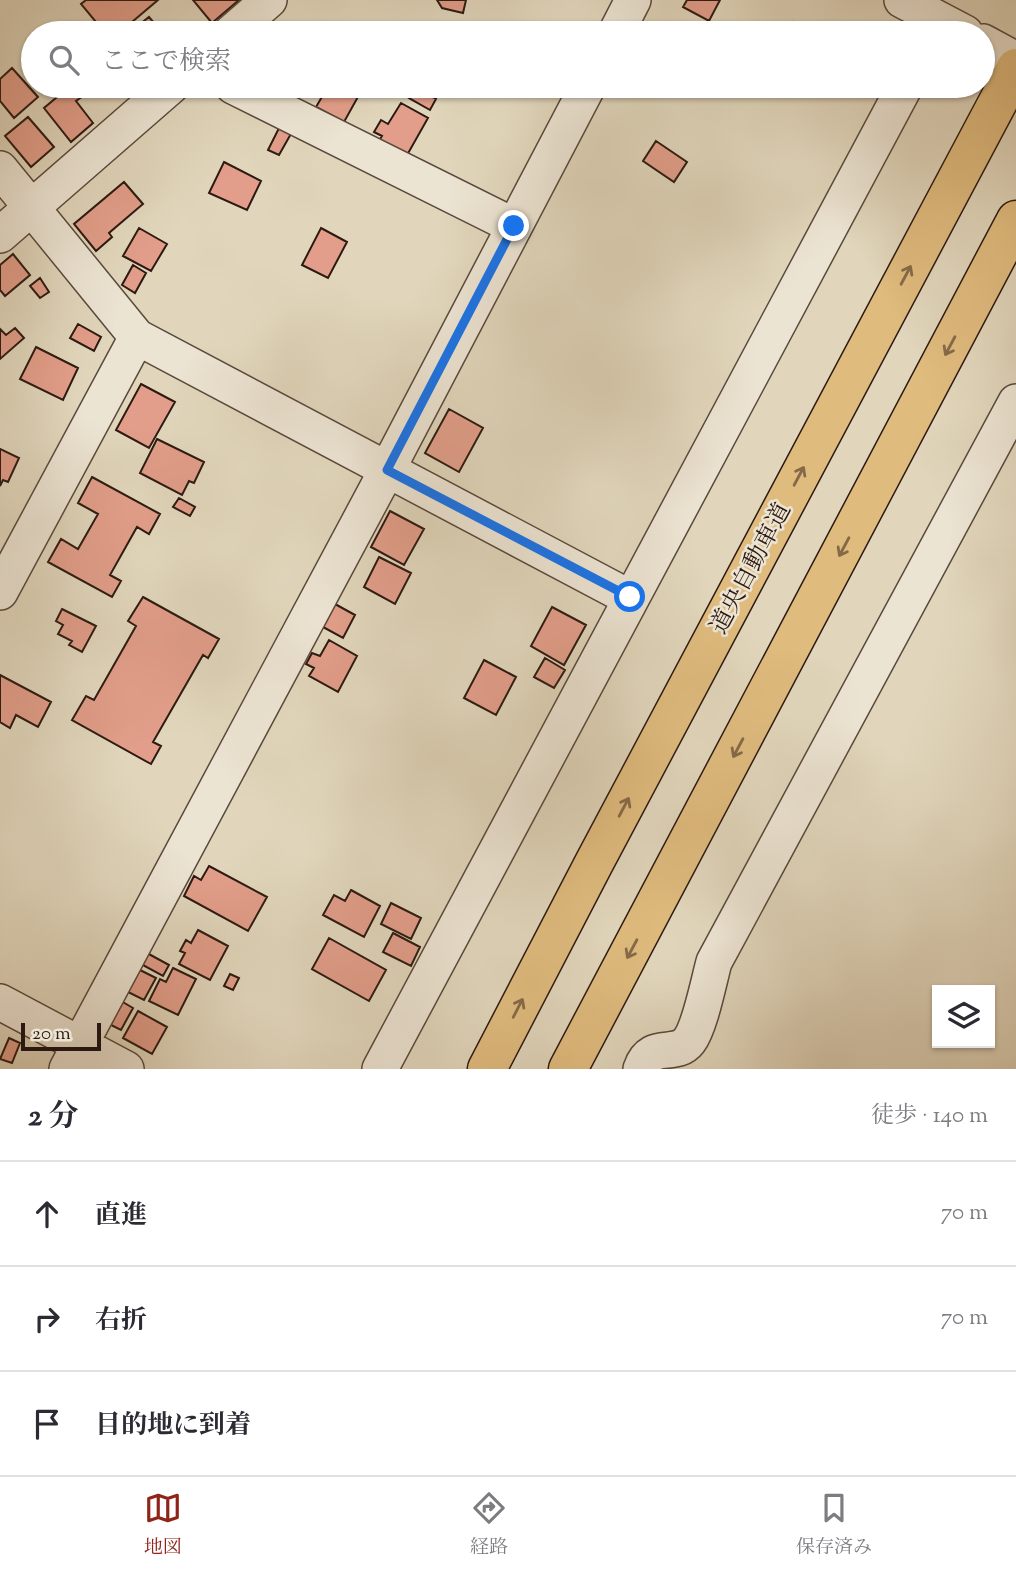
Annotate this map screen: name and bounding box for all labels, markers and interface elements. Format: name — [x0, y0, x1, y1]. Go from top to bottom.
search box — [21, 21, 995, 98]
icon: search — [45, 41, 83, 79]
text: ここで検索 — [101, 44, 231, 81]
route end — [498, 210, 529, 241]
one-way arrow — [900, 265, 913, 286]
one-way arrow — [943, 335, 956, 356]
one-way arrow — [793, 466, 806, 487]
street label: 道央自動車道 — [703, 497, 801, 640]
one-way arrow — [837, 536, 851, 557]
route start — [614, 581, 645, 612]
one-way arrow — [731, 738, 745, 758]
one-way arrow — [617, 797, 631, 818]
one-way arrow — [624, 939, 638, 959]
map controls — [932, 985, 995, 1048]
button: layers — [932, 985, 995, 1048]
one-way arrow — [512, 999, 526, 1019]
scale bar — [21, 1020, 102, 1052]
text: 20 m — [32, 1021, 71, 1048]
text: 2 分 — [28, 1096, 78, 1139]
text: 徒歩 · 140 m — [871, 1100, 988, 1133]
icon: ahead — [28, 1195, 66, 1233]
text: 70 m — [941, 1197, 988, 1230]
text: 直進 — [95, 1198, 147, 1235]
icon: right — [28, 1300, 66, 1338]
text: 70 m — [941, 1302, 988, 1335]
text: 右折 — [95, 1303, 147, 1340]
icon: arrive — [28, 1405, 66, 1443]
text: 目的地に到着 — [95, 1408, 251, 1445]
tab: 地図 — [144, 1489, 182, 1562]
tab: 経路 — [470, 1489, 508, 1562]
tab: 保存済み — [796, 1489, 872, 1562]

